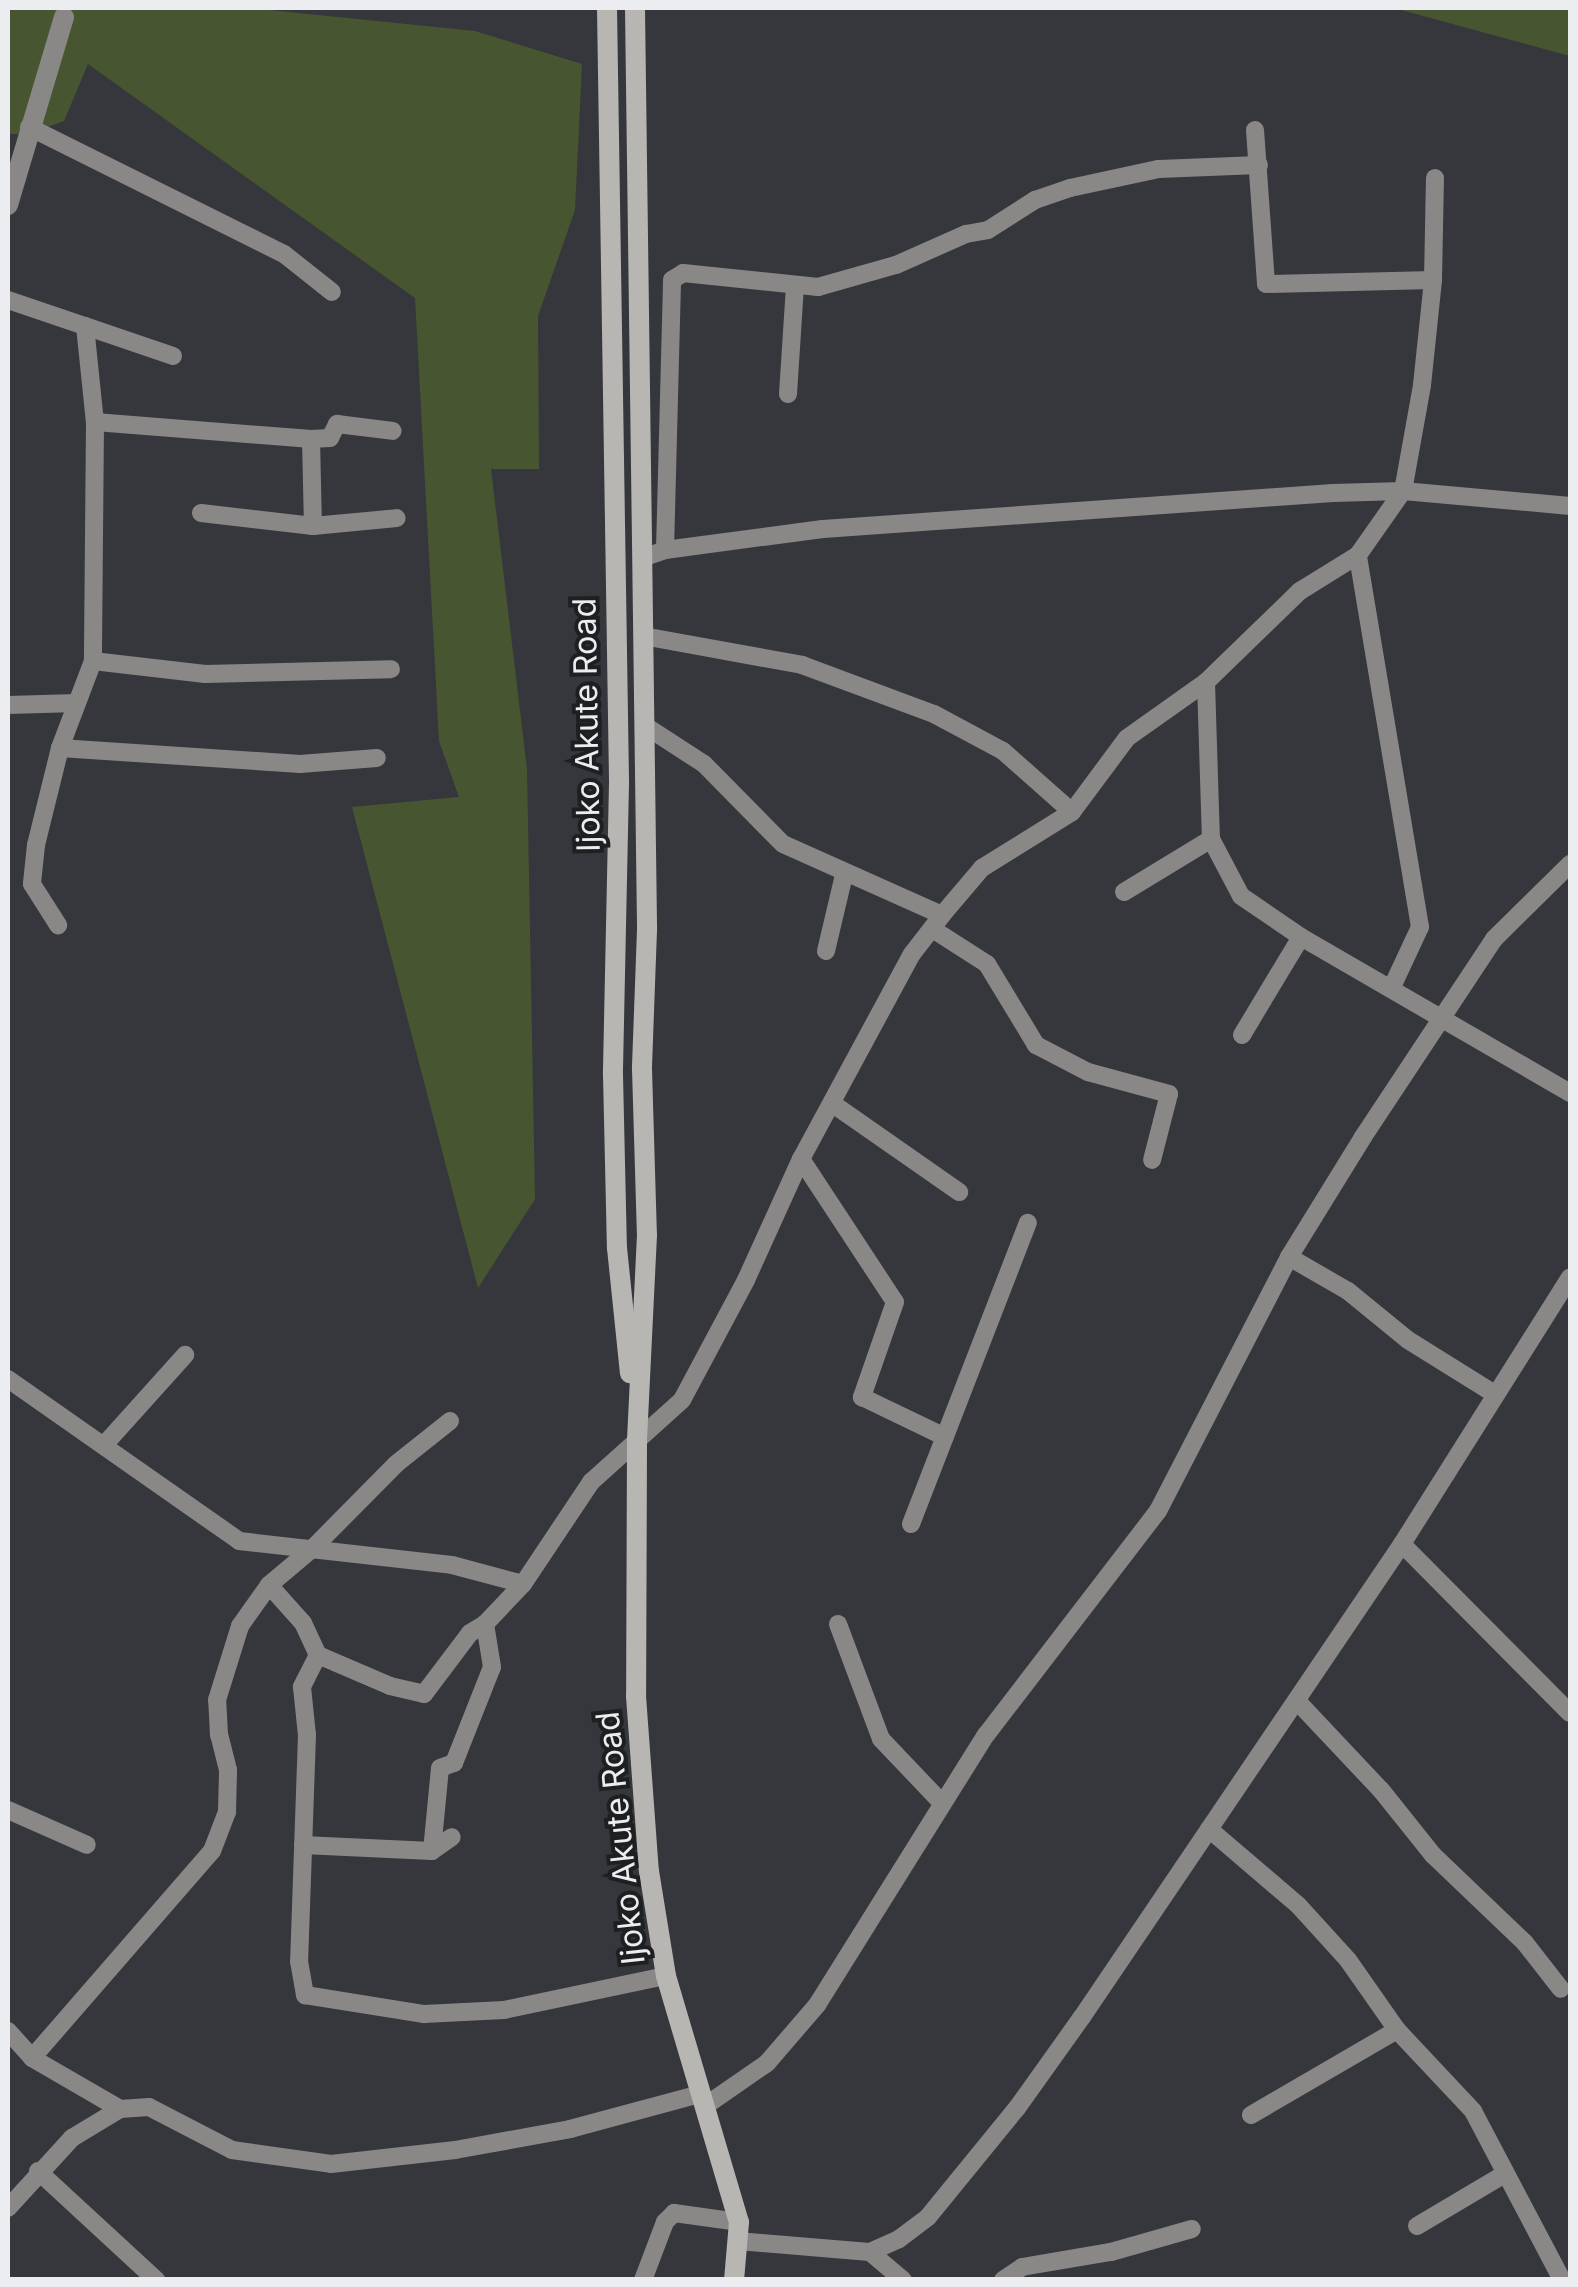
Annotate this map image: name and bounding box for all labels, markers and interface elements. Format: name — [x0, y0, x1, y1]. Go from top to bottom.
street label: Ijoko Akute Road — [566, 598, 608, 852]
street label: Ijoko Akute Road — [589, 1710, 653, 1966]

